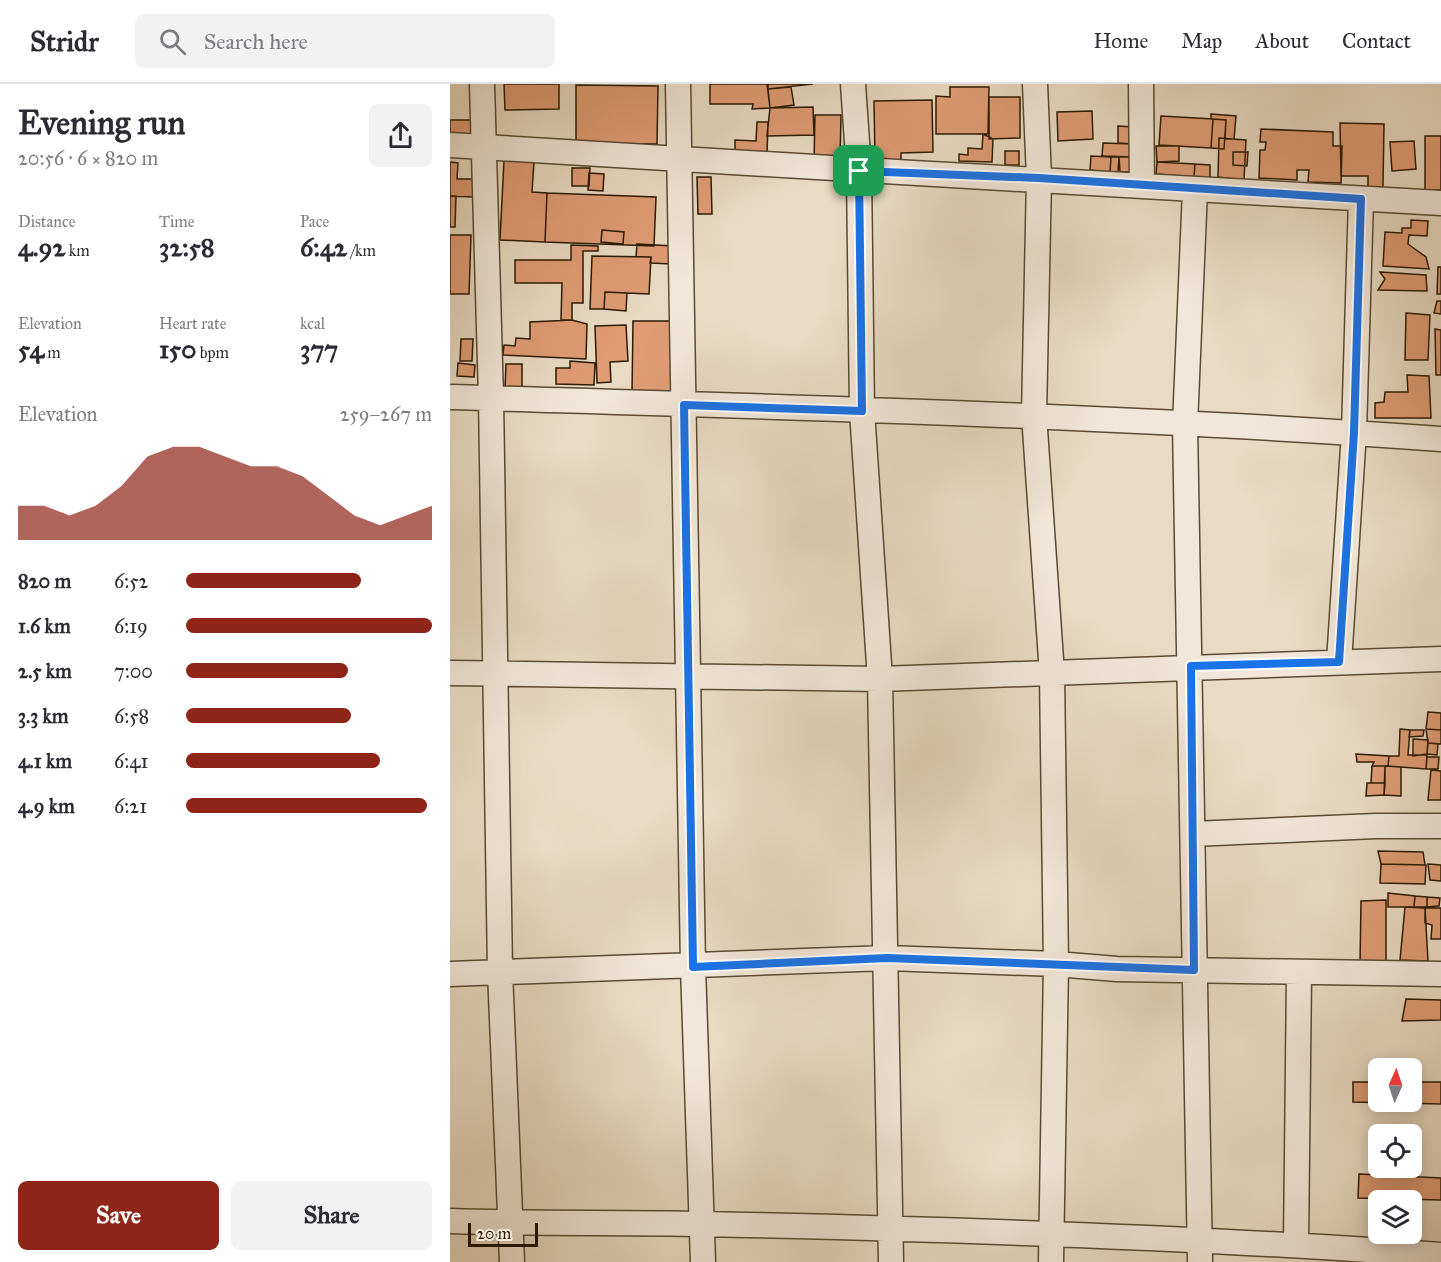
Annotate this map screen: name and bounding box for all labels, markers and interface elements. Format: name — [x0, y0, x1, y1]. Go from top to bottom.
search box — [135, 14, 555, 68]
text: Stridr — [30, 24, 99, 59]
icon: search — [156, 25, 189, 58]
text: Search here — [204, 28, 308, 55]
text: Home — [1093, 28, 1148, 54]
text: Map — [1181, 28, 1222, 54]
text: About — [1255, 28, 1309, 54]
text: Contact — [1342, 28, 1411, 54]
text: Evening run — [18, 103, 185, 143]
button: share — [369, 104, 432, 167]
pin — [833, 145, 884, 196]
text: 20:56 · 6 × 820 m — [18, 146, 158, 170]
icon: arrive — [842, 154, 875, 187]
text: Distance — [18, 212, 75, 231]
text: Time — [159, 212, 194, 231]
text: Pace — [300, 212, 329, 231]
text: 4.92 — [18, 231, 65, 263]
text: 32:58 — [159, 231, 215, 263]
text: 6:42 — [300, 231, 347, 263]
text: km — [65, 241, 90, 260]
text: /km — [347, 241, 376, 260]
text: Elevation — [18, 314, 82, 333]
text: Heart rate — [159, 314, 226, 333]
text: kcal — [300, 314, 325, 333]
text: 54 — [18, 333, 44, 365]
text: 150 — [159, 333, 196, 365]
text: 377 — [300, 333, 338, 365]
text: m — [44, 343, 61, 362]
text: bpm — [196, 343, 229, 362]
text: Elevation — [18, 402, 97, 426]
text: 259–267 m — [340, 402, 432, 426]
text: 820 m — [18, 569, 71, 593]
text: 6:52 — [114, 569, 148, 593]
text: 1.6 km — [18, 614, 71, 638]
text: 6:19 — [114, 614, 148, 638]
text: 2.5 km — [18, 659, 72, 683]
text: 7:00 — [114, 659, 153, 683]
text: 3.3 km — [18, 704, 69, 728]
text: 6:58 — [114, 704, 149, 728]
text: 4.1 km — [18, 749, 72, 773]
text: 6:41 — [114, 749, 148, 773]
text: 4.9 km — [18, 794, 75, 818]
text: 6:21 — [114, 794, 147, 818]
north arrow — [1368, 1058, 1422, 1112]
map controls — [1368, 1058, 1422, 1244]
button: locate — [1368, 1124, 1422, 1178]
button: Save — [18, 1181, 219, 1250]
button: Share — [231, 1181, 432, 1250]
button: layers — [1368, 1190, 1422, 1244]
scale bar — [468, 1220, 538, 1248]
text: 20 m — [477, 1224, 511, 1243]

